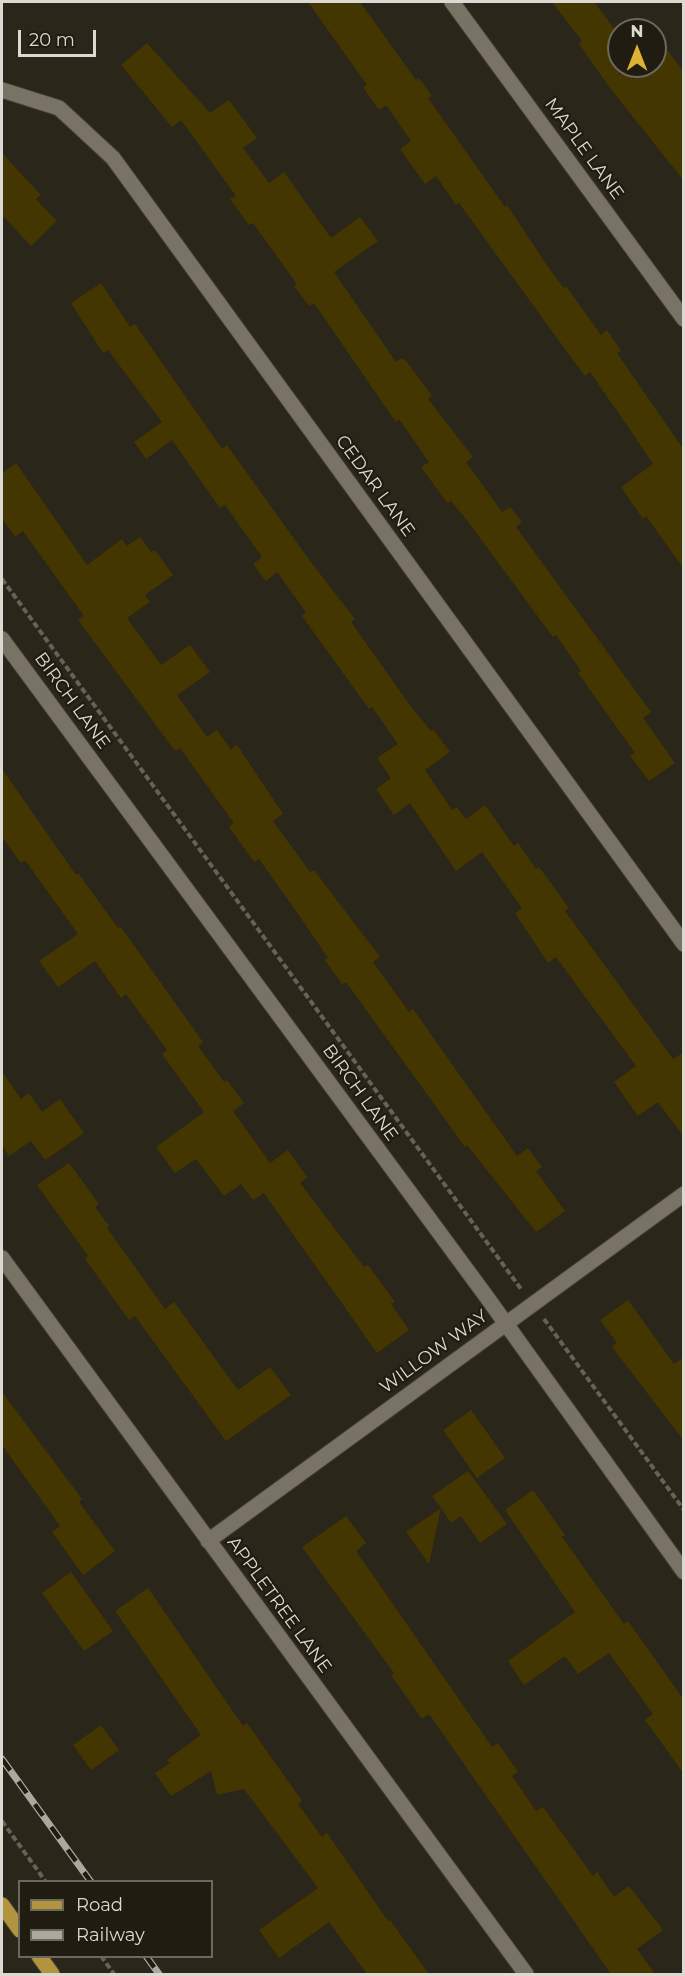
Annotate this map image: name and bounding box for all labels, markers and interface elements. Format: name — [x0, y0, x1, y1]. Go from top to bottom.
scale bar — [21, 18, 99, 56]
north arrow — [607, 18, 667, 78]
text: N — [631, 22, 643, 41]
text: 20 m — [29, 29, 75, 51]
street label: MAPLE LANE — [540, 94, 628, 204]
street label: CEDAR LANE — [331, 431, 419, 541]
street label: BIRCH LANE — [30, 648, 114, 754]
street label: BIRCH LANE — [318, 1040, 402, 1146]
street label: WILLOW WAY — [376, 1306, 492, 1398]
street label: APPLETREE LANE — [222, 1533, 336, 1677]
legend — [18, 1880, 213, 1958]
text: Road — [76, 1894, 123, 1916]
text: Railway — [76, 1924, 145, 1946]

